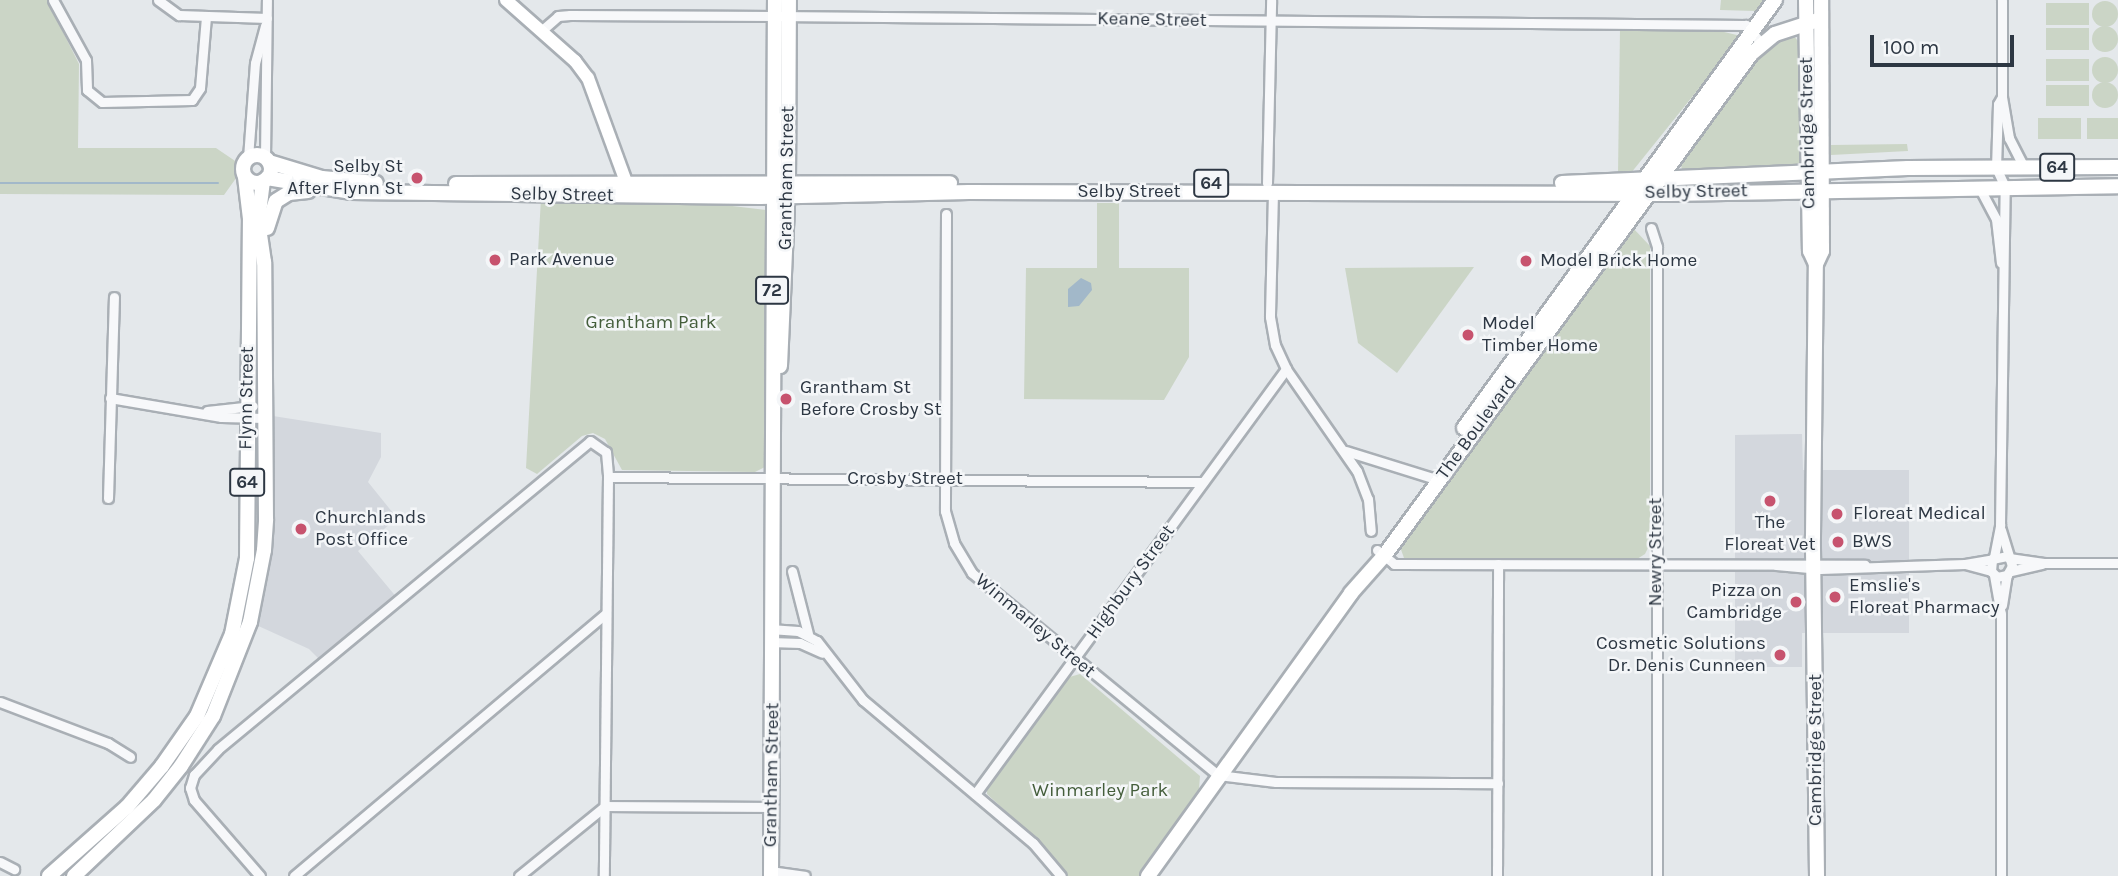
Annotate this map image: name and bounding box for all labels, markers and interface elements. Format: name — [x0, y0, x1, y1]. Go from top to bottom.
street label: Keane Street — [1097, 8, 1207, 32]
scale bar — [1873, 21, 2016, 65]
text: 100 m — [1883, 35, 1940, 59]
street label: Cambridge Street — [1795, 57, 1821, 209]
street label: Grantham Street — [774, 106, 800, 250]
road number: 64 — [2038, 152, 2076, 182]
place label: Selby St After Flynn St — [287, 156, 403, 200]
road number: 64 — [1192, 168, 1230, 198]
marker: Selby St After Flynn St — [409, 170, 425, 186]
street label: Selby Street — [1644, 180, 1748, 204]
street label: Selby Street — [1077, 181, 1181, 203]
street label: Selby Street — [510, 183, 614, 207]
place label: Park Avenue — [509, 249, 615, 271]
place label: Model Brick Home — [1540, 250, 1697, 272]
marker: Park Avenue — [487, 252, 503, 268]
marker: Model Brick Home — [1518, 253, 1534, 269]
road number: 72 — [754, 276, 790, 304]
park label: Grantham Park — [586, 312, 716, 334]
place label: Model Timber Home — [1482, 313, 1598, 357]
marker: Model Timber Home — [1460, 327, 1476, 343]
street label: Flynn Street — [235, 346, 259, 450]
street label: The Boulevard — [1432, 372, 1522, 484]
place label: Grantham St Before Crosby St — [800, 377, 942, 421]
marker: Grantham St Before Crosby St — [778, 391, 794, 407]
road number: 64 — [228, 468, 266, 496]
street label: Crosby Street — [847, 468, 963, 490]
marker: The Floreat Vet — [1762, 493, 1778, 509]
street label: Newry Street — [1645, 498, 1667, 606]
place label: Floreat Medical — [1853, 503, 1986, 525]
marker: Floreat Medical — [1827, 504, 1847, 524]
place label: Churchlands Post Office — [315, 507, 426, 551]
place label: The Floreat Vet — [1724, 512, 1816, 556]
street label: Highbury Street — [1082, 520, 1180, 644]
marker: Churchlands Post Office — [293, 521, 309, 537]
place label: BWS — [1852, 531, 1892, 553]
marker: BWS — [1830, 534, 1846, 550]
street label: Winmarley Street — [970, 569, 1100, 683]
place label: Emslie's Floreat Pharmacy — [1849, 575, 2000, 619]
place label: Pizza on Cambridge — [1687, 580, 1782, 624]
marker: Emslie's Floreat Pharmacy — [1827, 589, 1843, 605]
marker: Pizza on Cambridge — [1788, 594, 1804, 610]
place label: Cosmetic Solutions Dr. Denis Cunneen — [1596, 633, 1766, 677]
marker: Cosmetic Solutions Dr. Denis Cunneen — [1772, 647, 1788, 663]
street label: Cambridge Street — [1805, 674, 1827, 826]
street label: Grantham Street — [759, 703, 785, 847]
park label: Winmarley Park — [1032, 780, 1168, 802]

